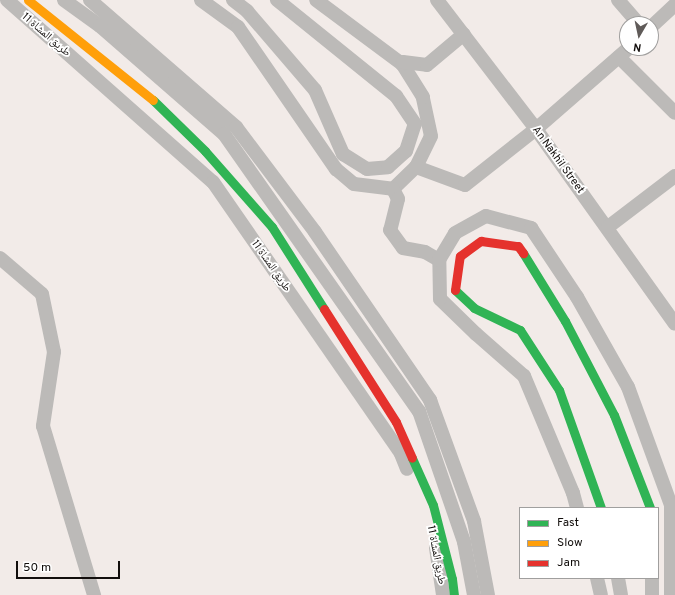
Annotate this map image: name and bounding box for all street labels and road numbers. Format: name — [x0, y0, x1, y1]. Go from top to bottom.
street label: طريق المشاة 11 — [19, 10, 73, 60]
street label: An Nakhil Street — [529, 124, 587, 196]
street label: طريق المشاة 11 — [248, 238, 294, 294]
street label: طريق المشاة 11 — [424, 524, 448, 586]

